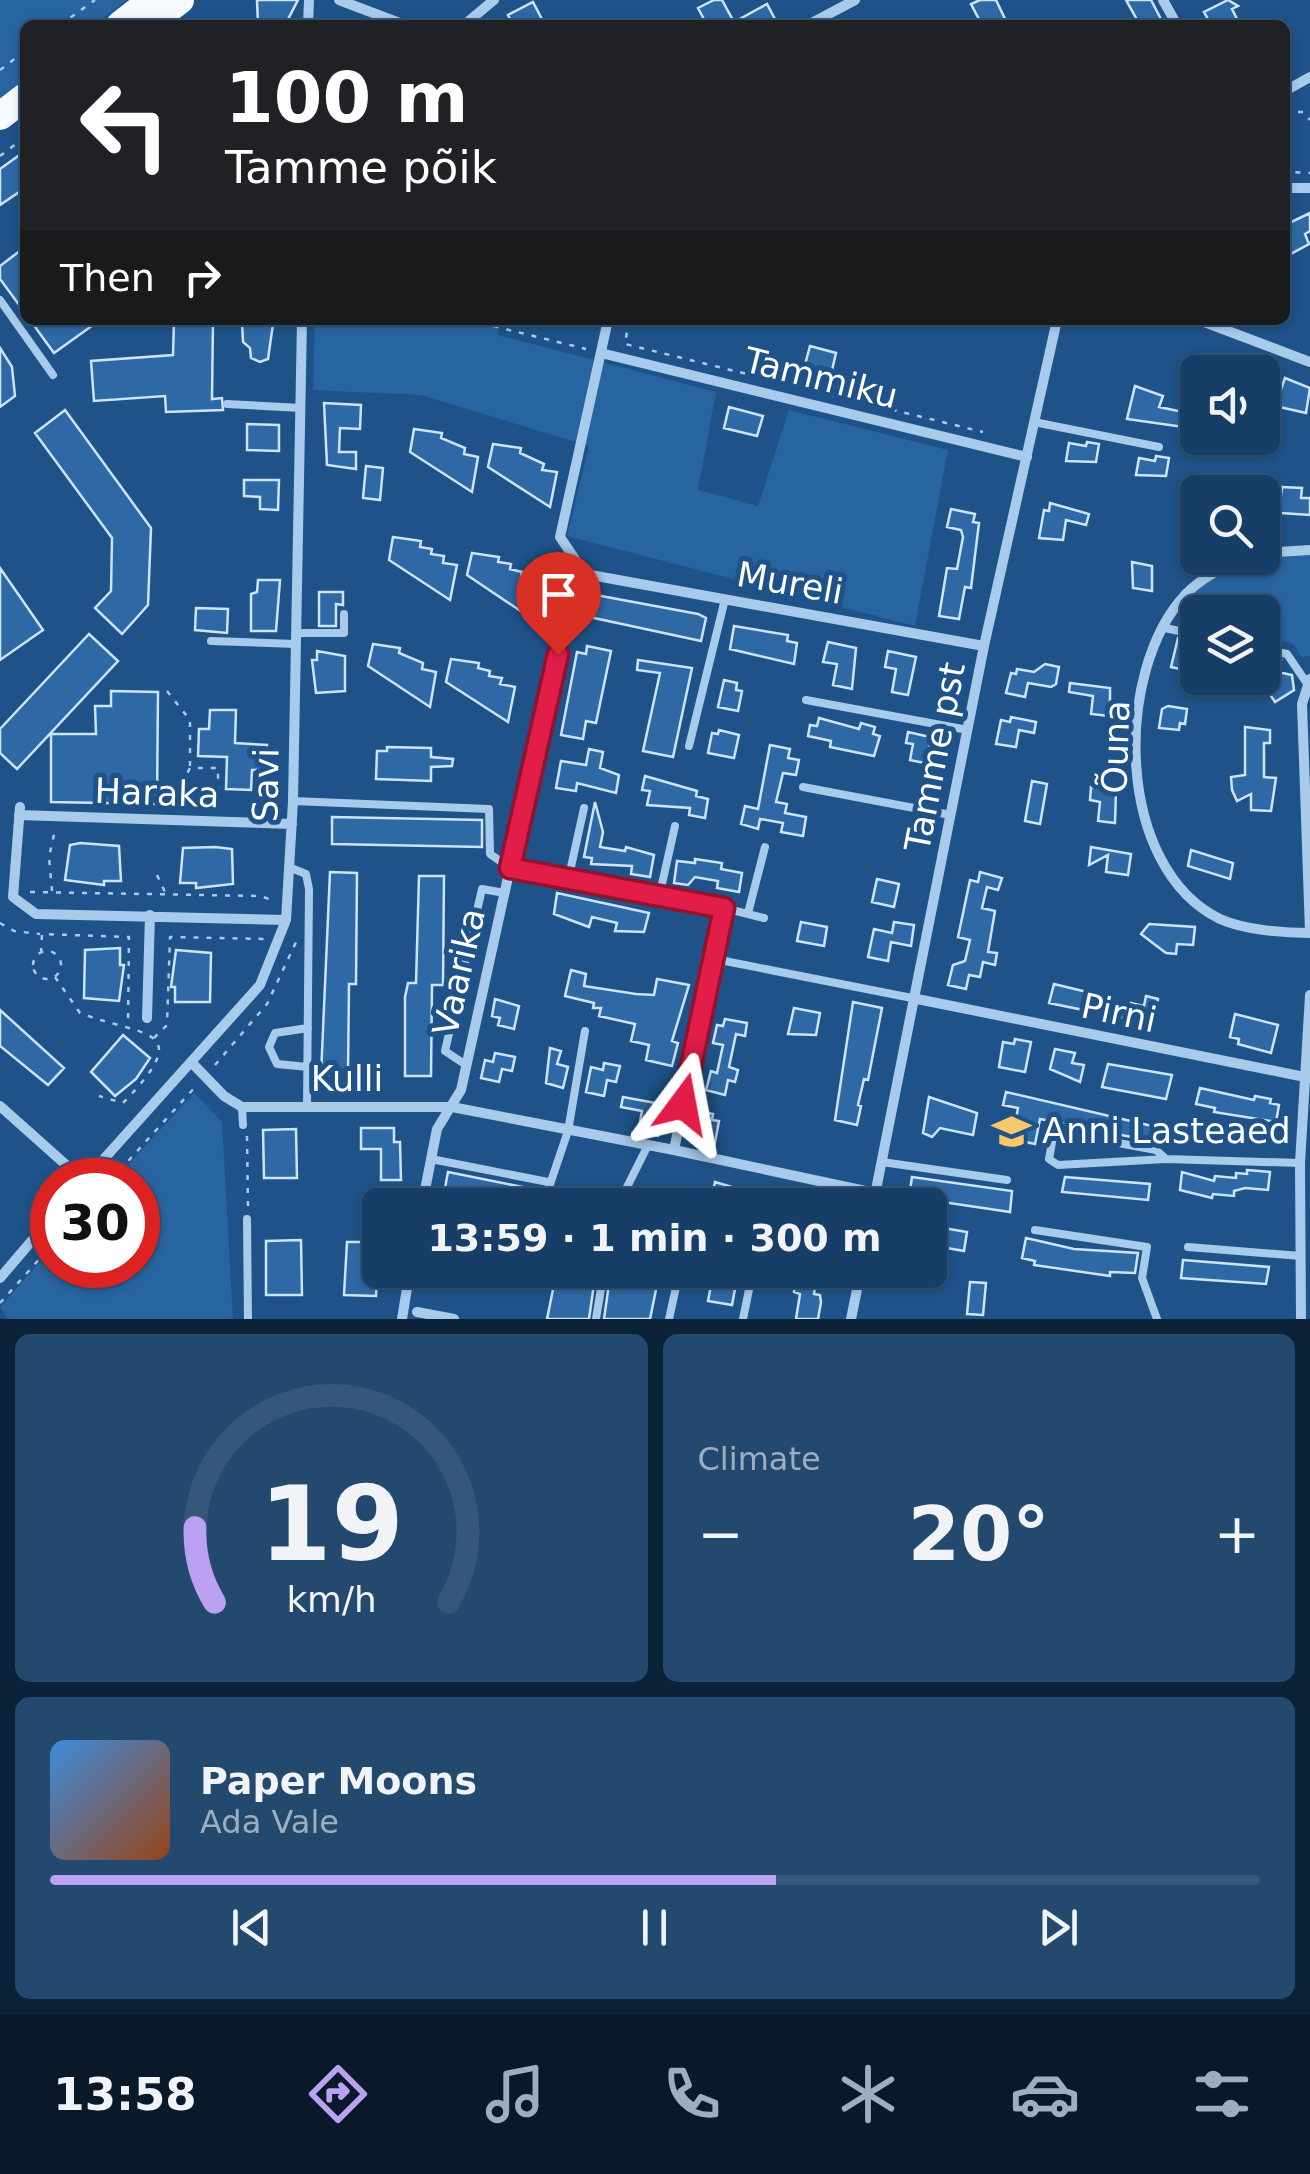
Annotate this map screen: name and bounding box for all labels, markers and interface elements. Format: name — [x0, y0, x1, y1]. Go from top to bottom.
text: 100 m — [225, 57, 468, 139]
icon: left — [60, 60, 190, 190]
text: Tamme põik — [225, 141, 497, 194]
icon: right — [175, 250, 230, 305]
text: Then — [60, 256, 155, 300]
street label: Tammiku — [739, 339, 902, 416]
map controls — [1180, 355, 1280, 695]
button: sound — [1180, 355, 1280, 455]
button: search — [1180, 475, 1280, 575]
pin — [516, 552, 601, 655]
street label: Mureli — [734, 554, 846, 612]
icon: arrive — [531, 567, 586, 622]
button: layers — [1180, 595, 1280, 695]
street label: Tamme pst — [897, 659, 973, 856]
street label: Õuna — [1093, 700, 1138, 794]
street label: Savi — [245, 748, 287, 822]
street label: Haraka — [94, 771, 220, 815]
street label: Vaarika — [425, 904, 493, 1040]
street label: Pirni — [1078, 986, 1160, 1040]
position arrow — [631, 1052, 735, 1156]
street label: Kulli — [311, 1059, 383, 1099]
school or university icon: Anni Lasteaed — [991, 1110, 1033, 1152]
place label: Anni Lasteaed — [1042, 1111, 1291, 1151]
speed limit sign: 30 — [30, 1158, 160, 1288]
text: 13:59 · 1 min · 300 m — [427, 1216, 882, 1260]
text: Climate — [698, 1440, 821, 1478]
text: 19 — [259, 1463, 404, 1585]
text: 20° — [908, 1490, 1050, 1578]
text: − — [698, 1502, 744, 1566]
text: + — [1214, 1502, 1260, 1566]
text: km/h — [286, 1579, 376, 1620]
text: Paper Moons — [200, 1759, 477, 1803]
text: Ada Vale — [200, 1803, 339, 1841]
icon: previous — [224, 1900, 279, 1955]
icon: pause — [627, 1900, 682, 1955]
icon: next — [1031, 1900, 1086, 1955]
icon: directions — [303, 2059, 373, 2129]
icon: music — [480, 2059, 550, 2129]
icon: phone — [657, 2059, 727, 2129]
icon: climate — [833, 2059, 903, 2129]
icon: car — [1010, 2059, 1080, 2129]
icon: filters — [1187, 2059, 1257, 2129]
text: 13:58 — [53, 2068, 197, 2121]

